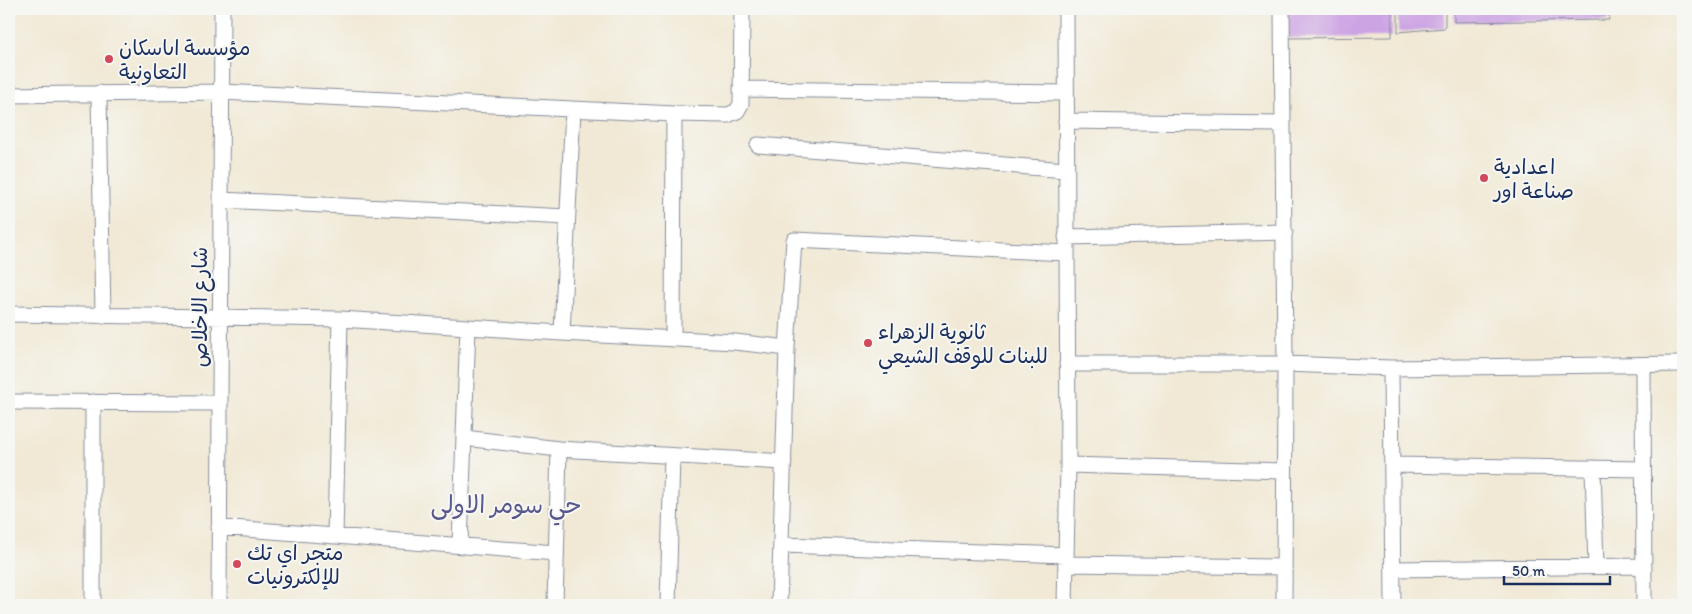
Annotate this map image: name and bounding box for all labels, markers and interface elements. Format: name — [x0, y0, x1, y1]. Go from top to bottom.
place label: مؤسسة اىاسكان التعاونية — [119, 35, 251, 86]
marker: مؤسسة اىاسكان التعاونية — [103, 53, 115, 65]
place label: اعدادية صناعة اور — [1492, 154, 1574, 203]
marker: اعدادية صناعة اور — [1478, 172, 1490, 184]
street label: شارع الاخلاص — [187, 247, 215, 367]
place label: ثانوية الزهراء للبنات للوقف الشيعي — [878, 319, 1048, 375]
marker: ثانوية الزهراء للبنات للوقف الشيعي — [862, 337, 874, 349]
district label: حي سومر الاولى — [430, 490, 582, 526]
place label: متجر اي تك للإلكترونيات — [247, 540, 344, 590]
scale bar — [1504, 554, 1611, 586]
marker: متجر اي تك للإلكترونيات — [231, 558, 243, 570]
text: 50 m — [1512, 562, 1545, 580]

